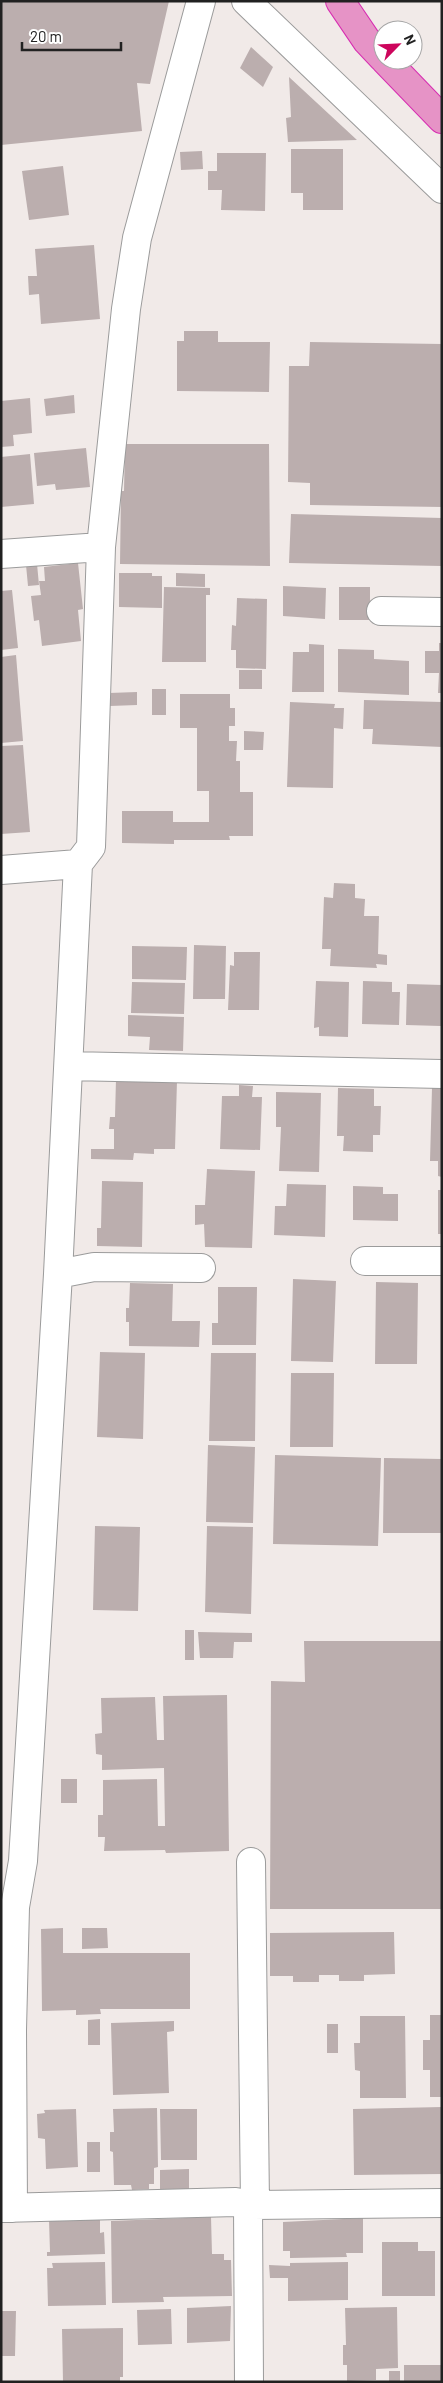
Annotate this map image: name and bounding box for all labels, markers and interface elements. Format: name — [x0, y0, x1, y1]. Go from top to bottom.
scale bar — [22, 20, 121, 52]
north arrow — [373, 20, 423, 70]
text: 20 m — [30, 27, 62, 45]
text: N — [401, 32, 420, 47]

